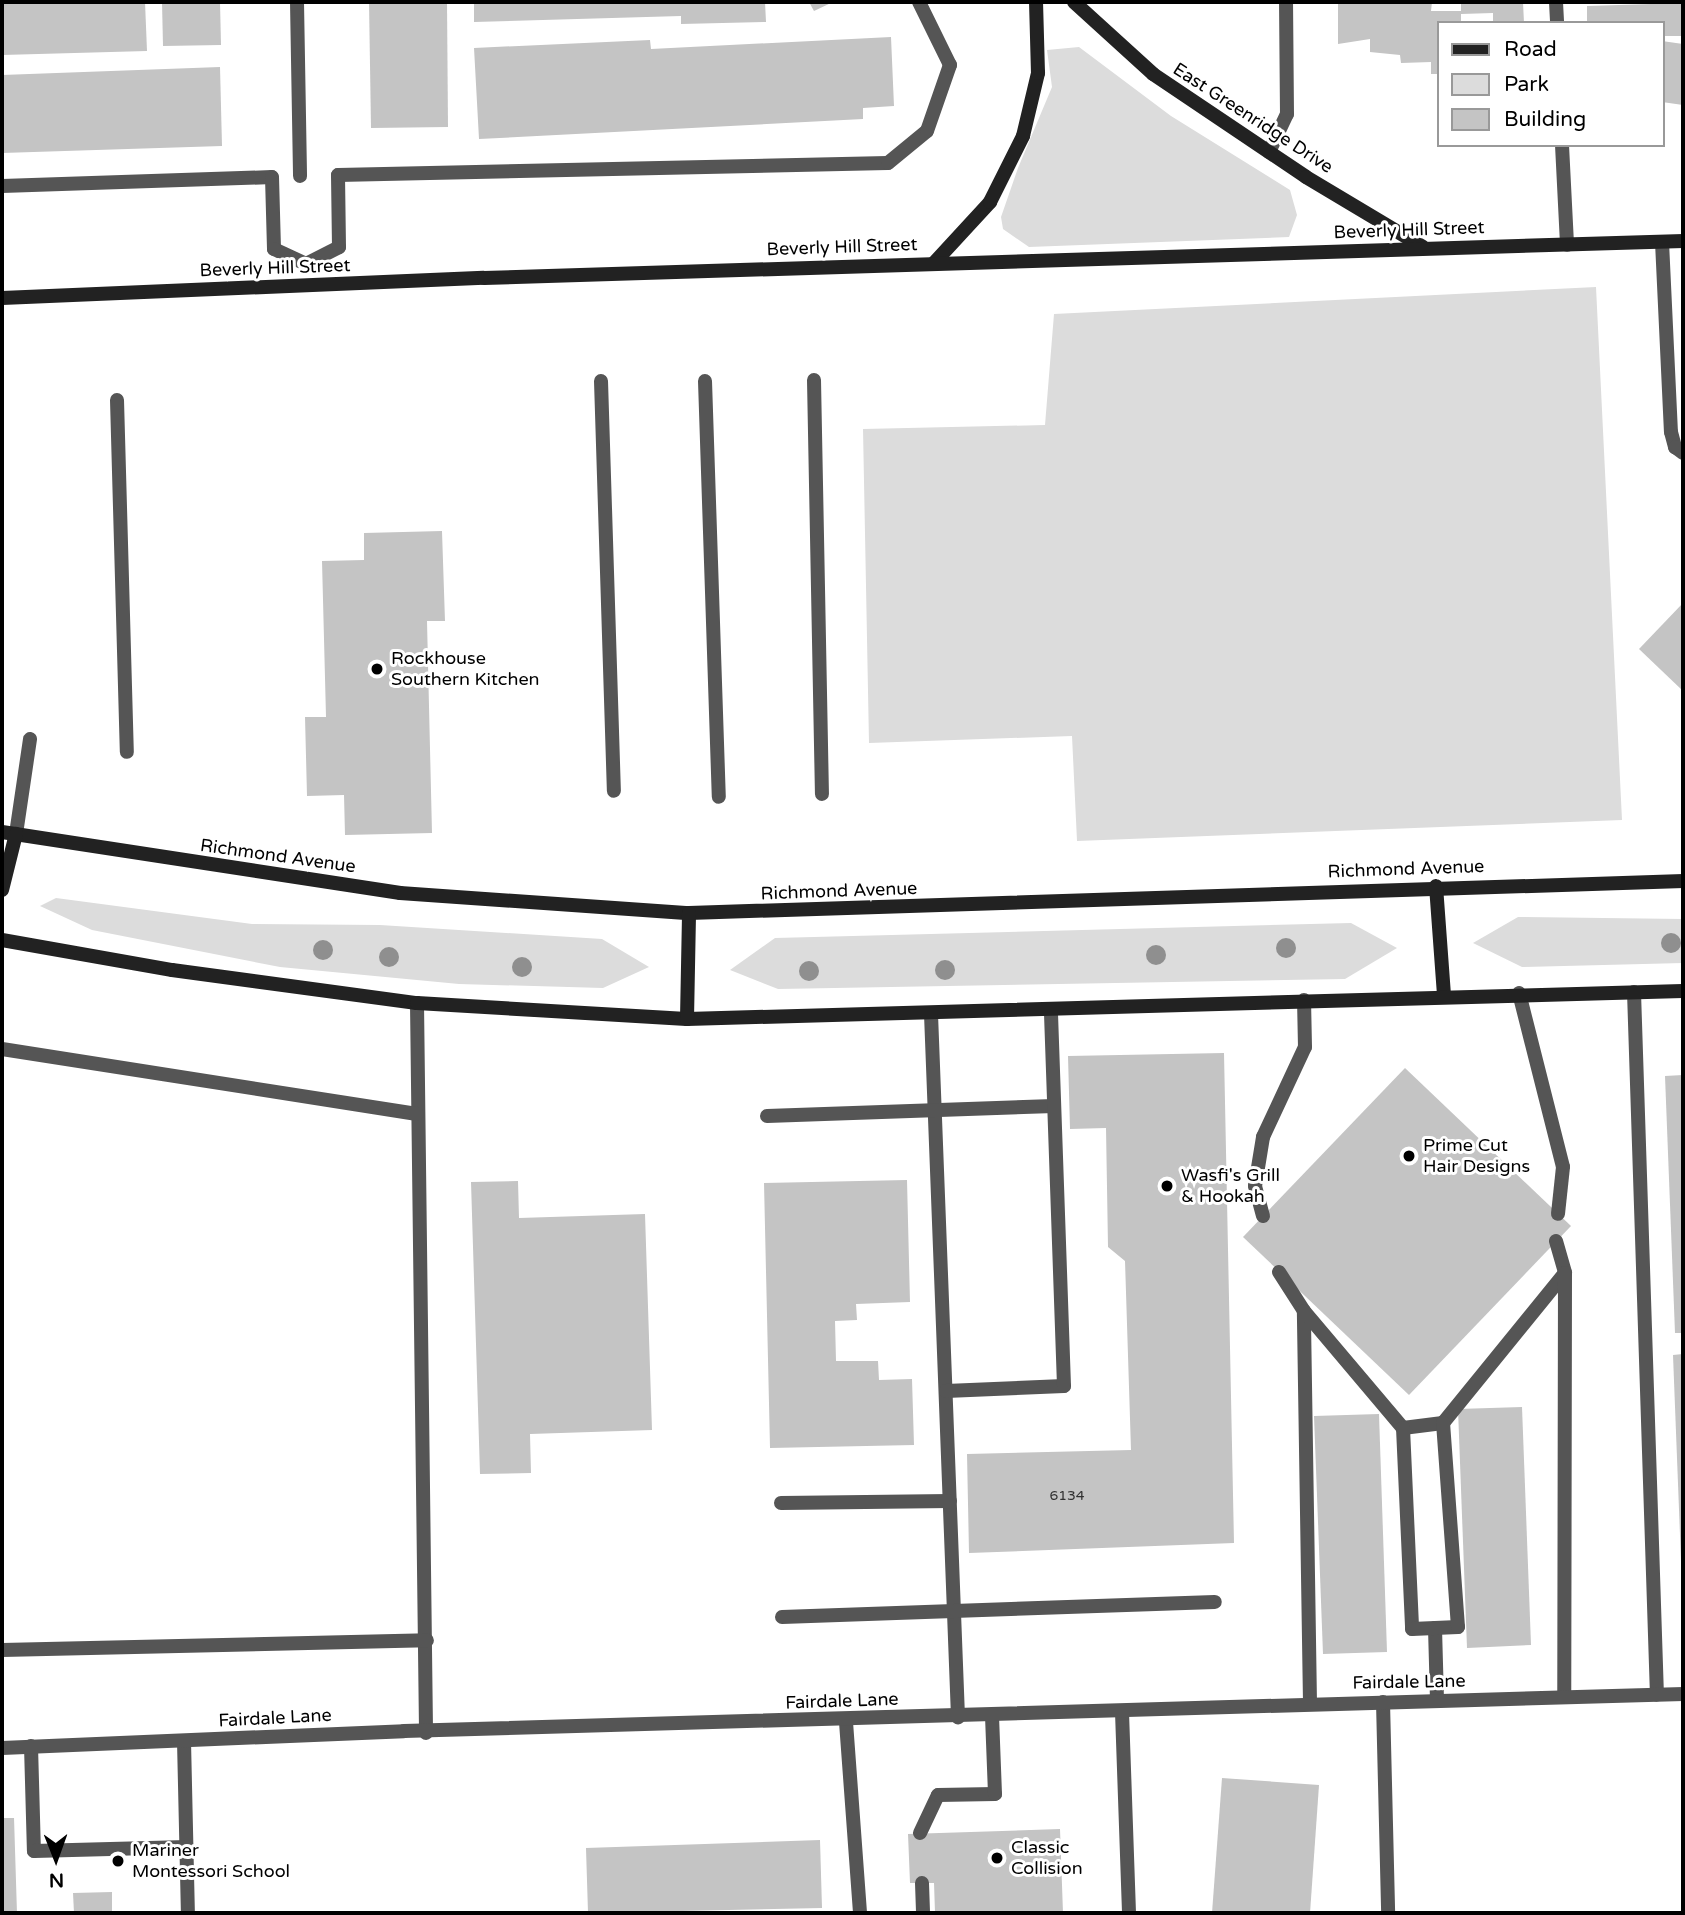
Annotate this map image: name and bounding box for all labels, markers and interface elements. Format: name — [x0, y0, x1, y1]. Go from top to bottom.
legend — [1436, 21, 1664, 147]
text: Road — [1504, 37, 1557, 62]
street label: East Greenridge Drive — [1169, 58, 1337, 178]
text: Park — [1504, 72, 1549, 97]
text: Building — [1504, 107, 1586, 132]
street label: Beverly Hill Street — [1333, 217, 1485, 243]
street label: Beverly Hill Street — [766, 234, 918, 260]
street label: Beverly Hill Street — [199, 255, 351, 281]
place label: Rockhouse Southern Kitchen — [391, 648, 540, 690]
marker: Rockhouse Southern Kitchen — [369, 661, 385, 677]
street label: Richmond Avenue — [199, 834, 357, 878]
street label: Richmond Avenue — [1327, 855, 1485, 883]
street label: Richmond Avenue — [760, 877, 918, 905]
place label: Prime Cut Hair Designs — [1423, 1135, 1530, 1178]
marker: Prime Cut Hair Designs — [1401, 1148, 1417, 1164]
place label: Wasfi's Grill & Hookah — [1181, 1165, 1280, 1208]
marker: Wasfi's Grill & Hookah — [1159, 1178, 1175, 1194]
house number: 6134 — [1049, 1488, 1085, 1504]
street label: Fairdale Lane — [1352, 1670, 1466, 1694]
street label: Fairdale Lane — [785, 1688, 899, 1714]
street label: Fairdale Lane — [218, 1704, 332, 1732]
north arrow — [21, 1824, 91, 1894]
place label: Classic Collision — [1011, 1837, 1083, 1880]
place label: Mariner Montessori School — [132, 1840, 290, 1882]
marker: Classic Collision — [989, 1850, 1005, 1866]
marker: Mariner Montessori School — [110, 1853, 126, 1869]
text: N — [49, 1869, 64, 1891]

